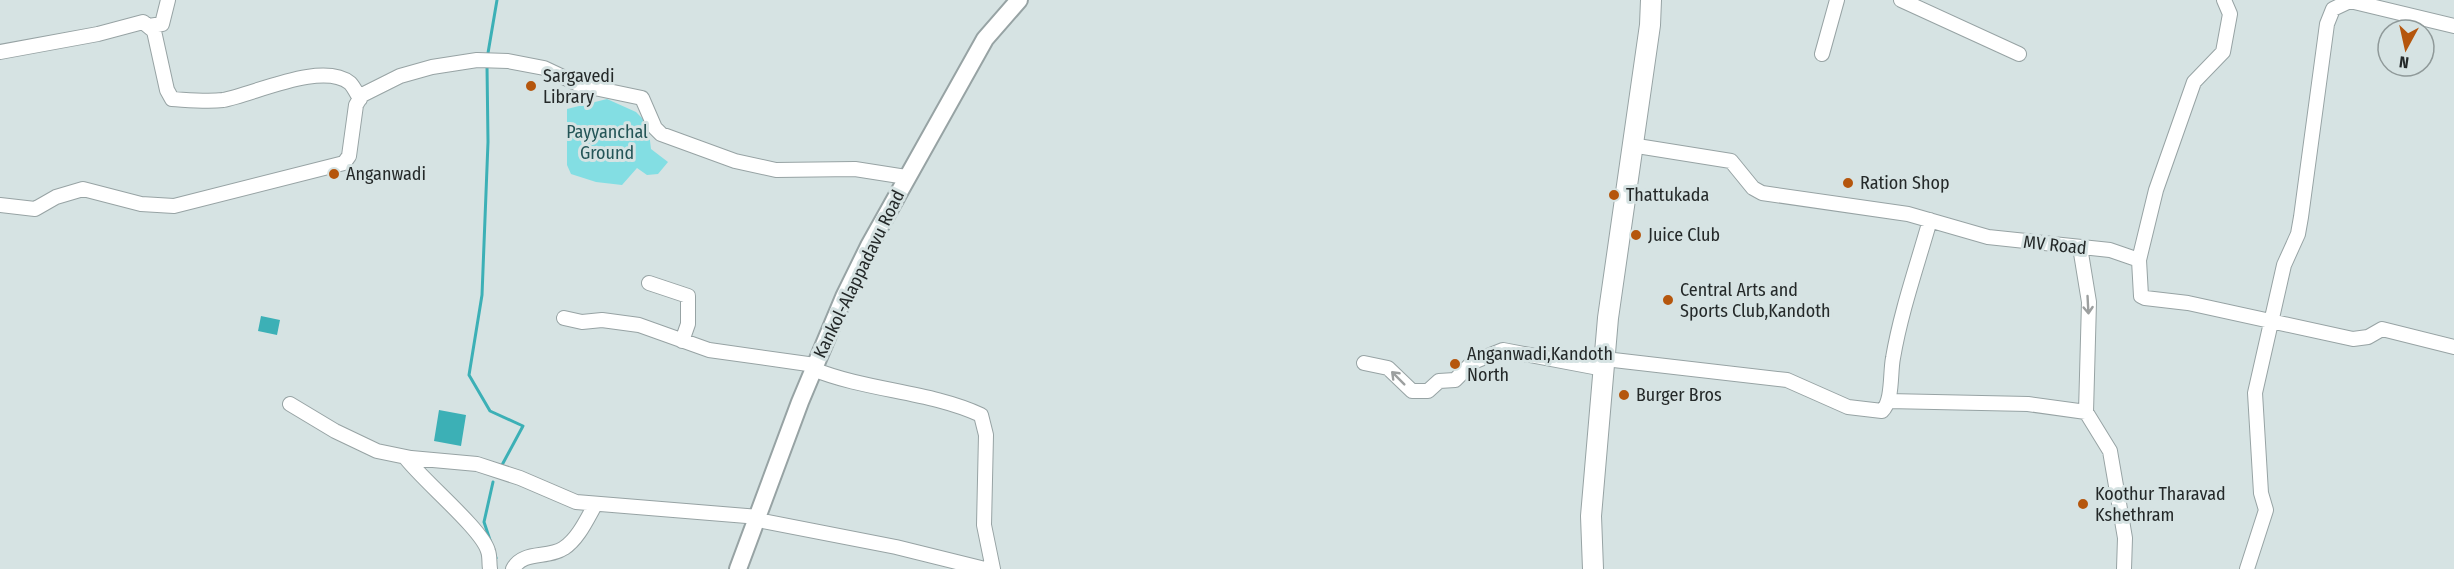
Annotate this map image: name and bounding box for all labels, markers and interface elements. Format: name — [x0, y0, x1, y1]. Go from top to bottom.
north arrow — [2376, 18, 2436, 78]
text: N — [2398, 52, 2410, 72]
place label: Sargavedi Library — [543, 65, 614, 108]
marker: Sargavedi Library — [524, 79, 538, 93]
park label: Payyanchal Ground — [566, 121, 648, 164]
place label: Anganwadi — [346, 163, 426, 185]
marker: Anganwadi — [327, 167, 341, 181]
place label: Ration Shop — [1860, 172, 1950, 194]
marker: Ration Shop — [1841, 176, 1855, 190]
place label: Thattukada — [1626, 184, 1709, 206]
street label: Kankol-Alappadavu Road — [809, 186, 909, 362]
marker: Thattukada — [1607, 188, 1621, 202]
place label: Juice Club — [1648, 224, 1720, 246]
marker: Juice Club — [1629, 228, 1643, 242]
street label: MV Road — [2022, 231, 2088, 259]
place label: Central Arts and Sports Club,Kandoth — [1680, 279, 1831, 322]
marker: Central Arts and Sports Club,Kandoth — [1661, 293, 1675, 307]
one-way arrow — [2083, 295, 2094, 315]
place label: Anganwadi,Kandoth North — [1467, 343, 1613, 386]
marker: Anganwadi,Kandoth North — [1448, 357, 1462, 371]
one-way arrow — [1391, 371, 1406, 386]
place label: Burger Bros — [1636, 384, 1722, 406]
marker: Burger Bros — [1617, 388, 1631, 402]
place label: Koothur Tharavad Kshethram — [2095, 483, 2226, 526]
marker: Koothur Tharavad Kshethram — [2076, 497, 2090, 511]

